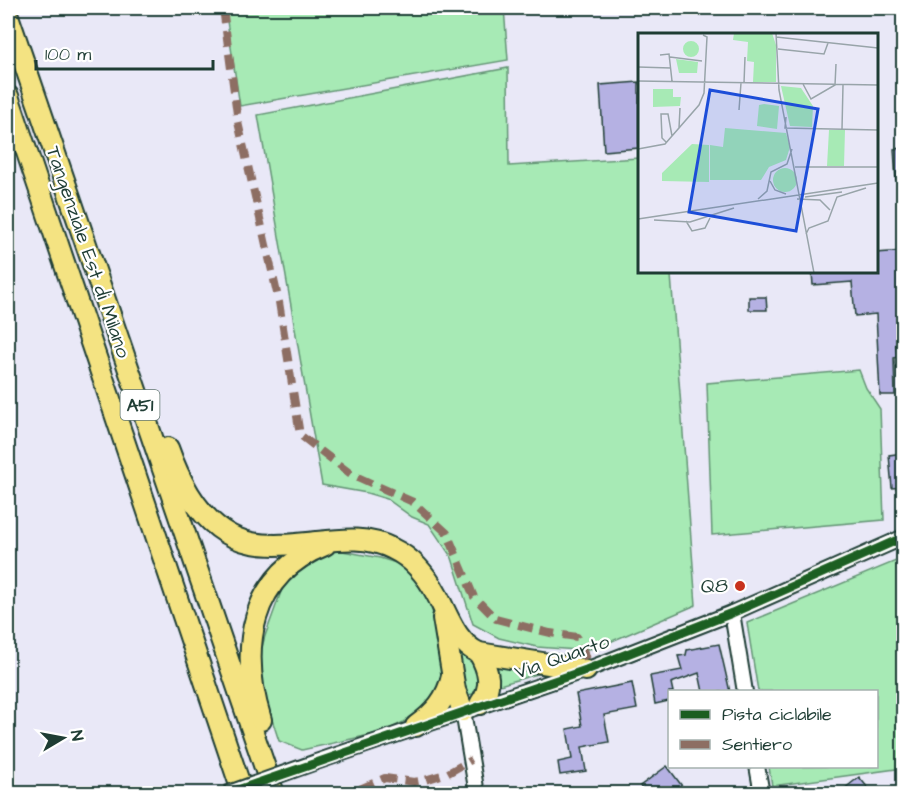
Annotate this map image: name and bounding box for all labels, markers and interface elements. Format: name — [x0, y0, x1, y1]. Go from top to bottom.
scale bar — [36, 33, 213, 71]
inset map — [638, 33, 878, 273]
text: 100 m — [45, 42, 91, 67]
street label: Tangenziale Est di Milano — [38, 142, 137, 362]
road number: A51 — [120, 390, 160, 420]
place label: Q8 — [701, 572, 728, 600]
marker: Q8 — [733, 579, 747, 593]
street label: Via Quarto — [511, 628, 613, 686]
legend — [668, 690, 878, 768]
text: Pista ciclabile — [722, 702, 832, 727]
north arrow — [33, 708, 93, 768]
text: N — [65, 729, 88, 742]
text: Sentiero — [722, 732, 792, 757]

